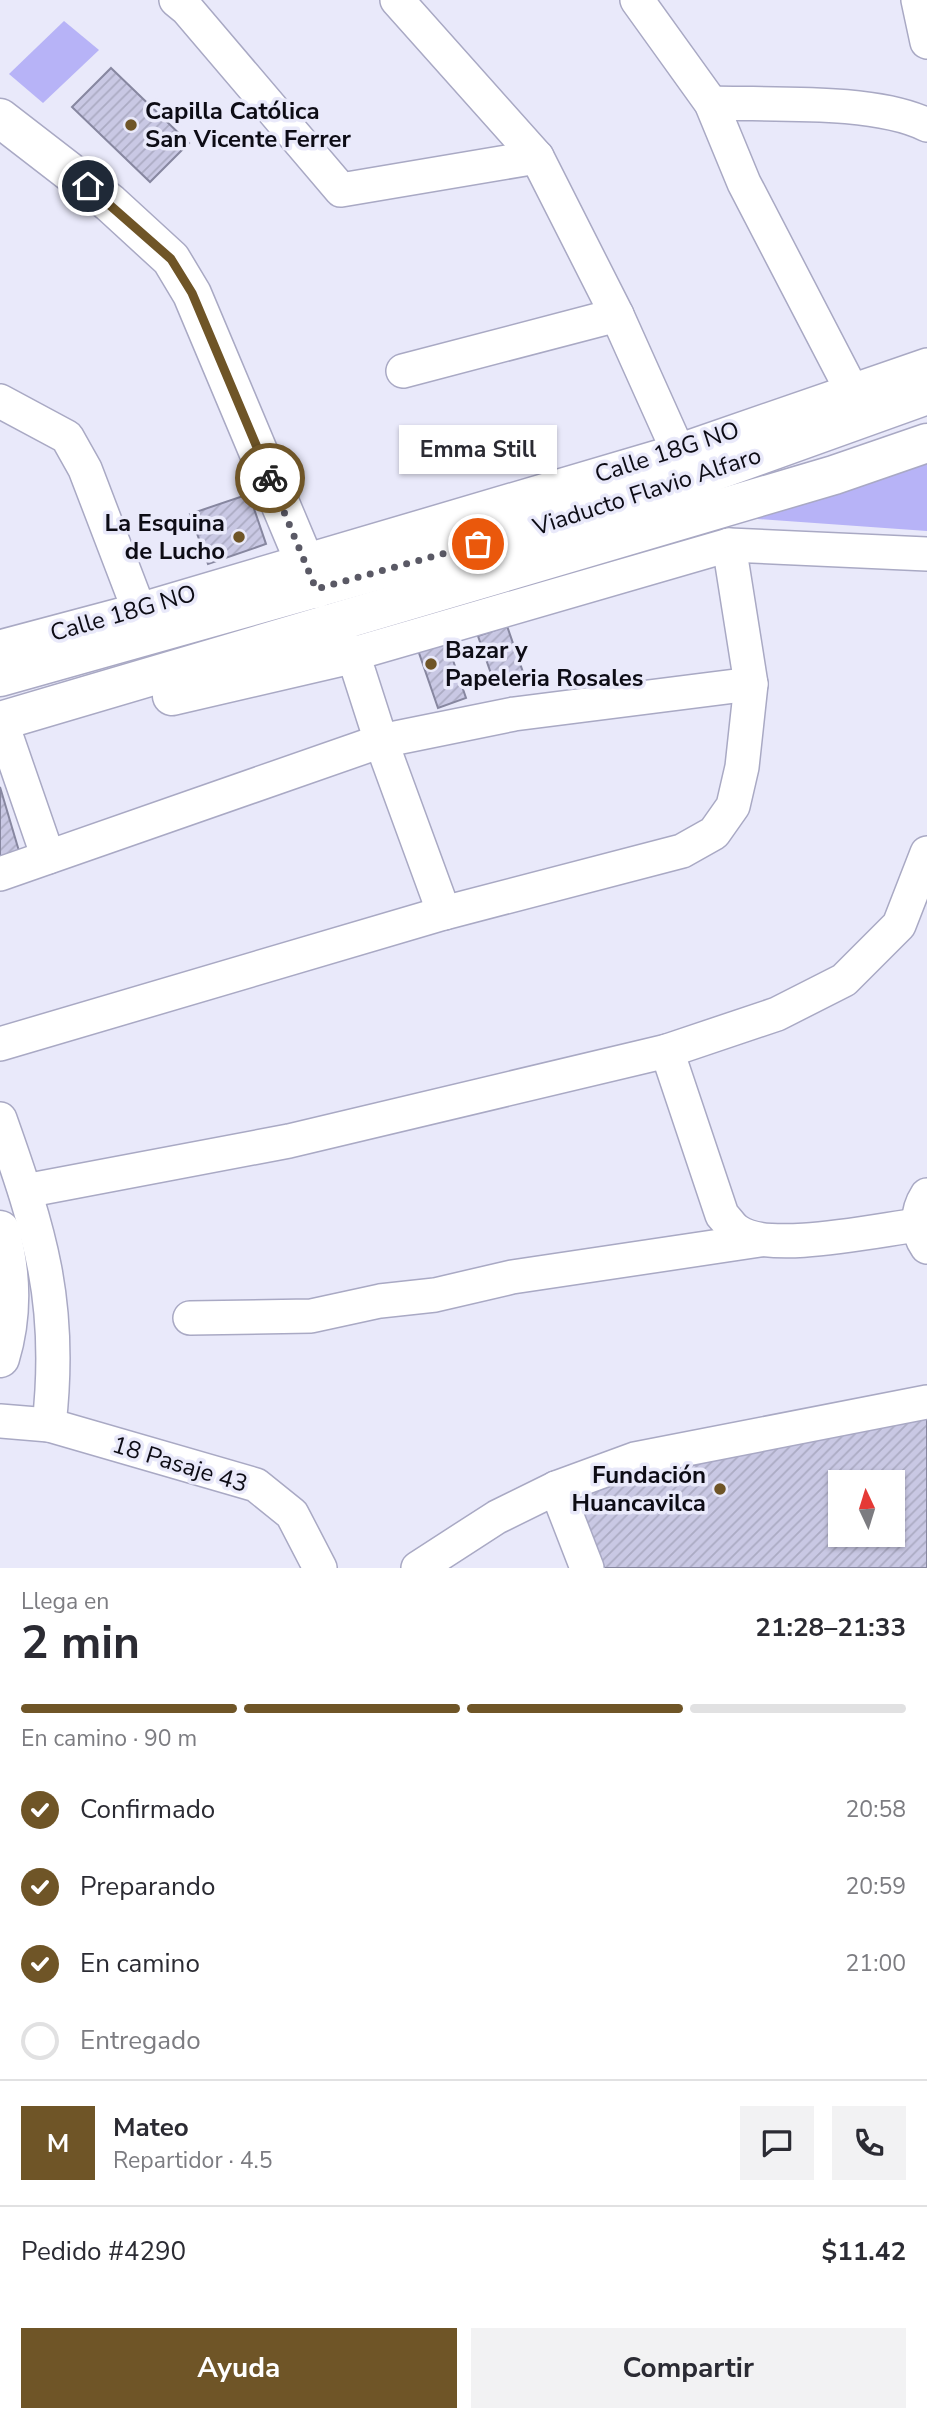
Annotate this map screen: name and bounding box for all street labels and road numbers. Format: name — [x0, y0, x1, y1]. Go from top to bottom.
street label: Calle 18G NO — [591, 414, 743, 490]
street label: Viaducto Flavio Alfaro — [528, 439, 765, 543]
street label: Calle 18G NO — [46, 577, 200, 649]
street label: 18 Pasaje 43 — [108, 1428, 252, 1500]

